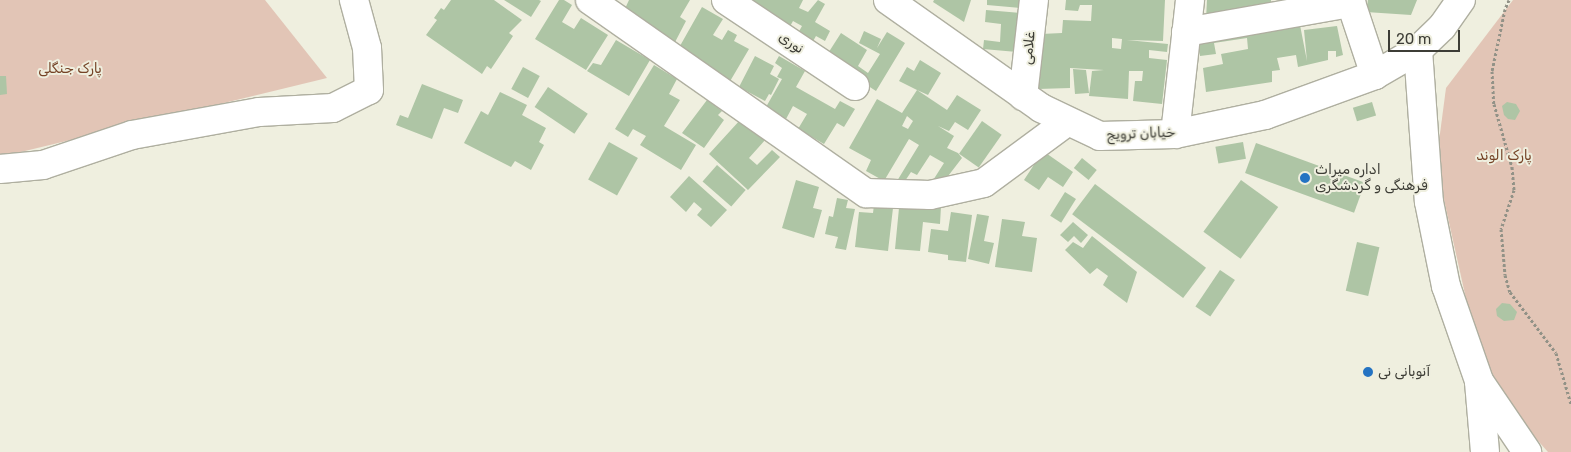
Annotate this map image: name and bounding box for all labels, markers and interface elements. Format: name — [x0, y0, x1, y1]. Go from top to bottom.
scale bar — [1391, 20, 1464, 52]
street label: نوری — [775, 29, 807, 57]
street label: غلامی — [1019, 30, 1039, 66]
text: 20 m — [1396, 30, 1431, 48]
park label: پارک جنگلی — [38, 61, 102, 77]
street label: خیابان ترویج — [1106, 124, 1176, 144]
park label: پارک الوند — [1476, 148, 1532, 164]
place label: اداره میراث فرهنگی و گردشگری — [1315, 162, 1428, 194]
marker: اداره میراث فرهنگی و گردشگری — [1299, 172, 1311, 184]
place label: آنوبانی نی — [1378, 364, 1430, 380]
marker: آنوبانی نی — [1362, 366, 1374, 378]

